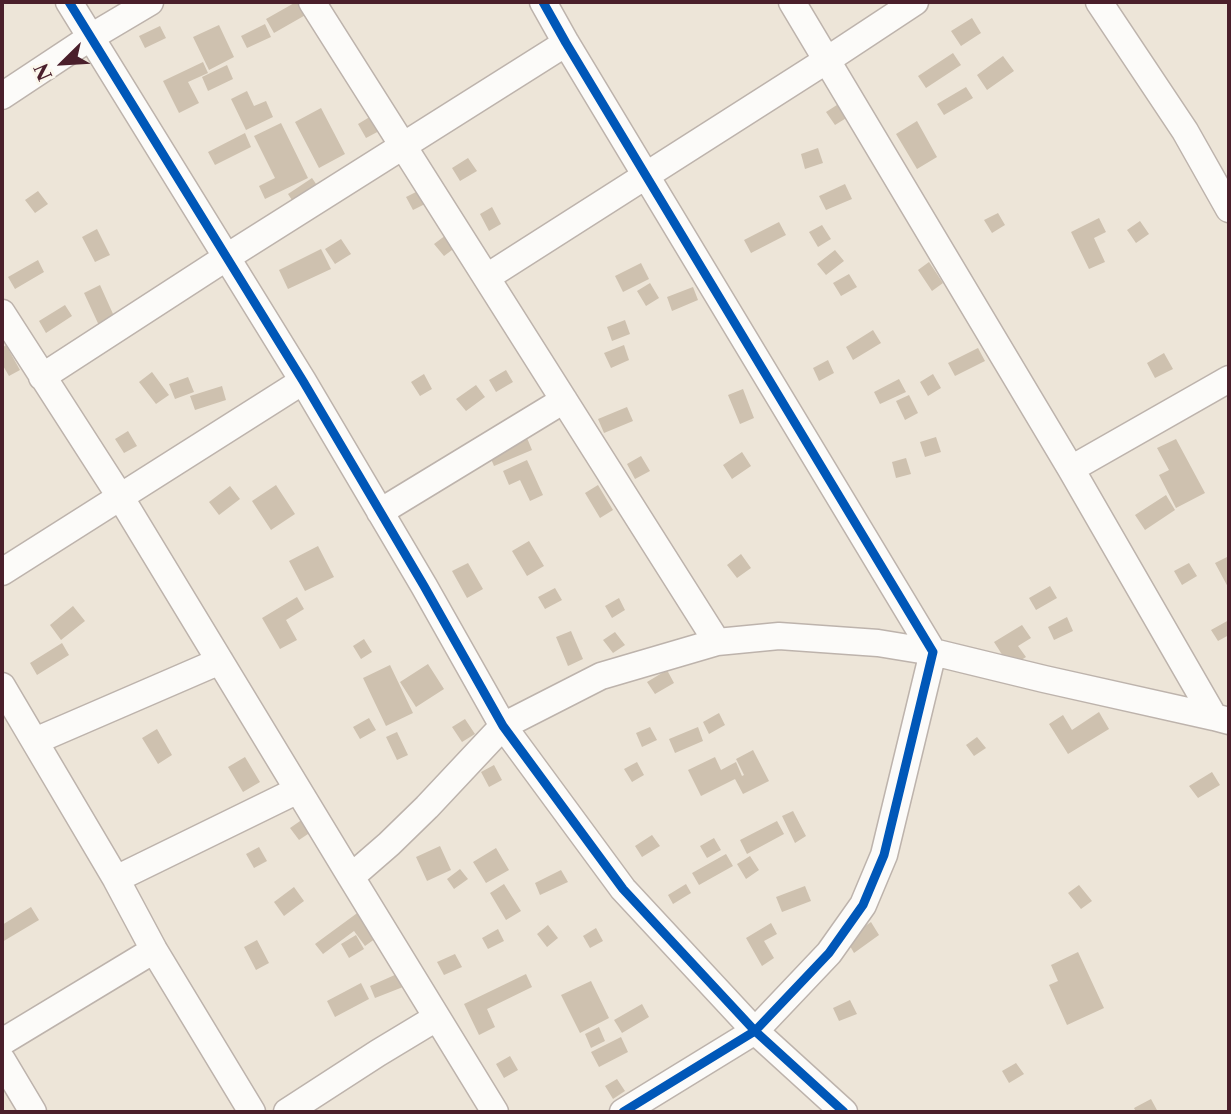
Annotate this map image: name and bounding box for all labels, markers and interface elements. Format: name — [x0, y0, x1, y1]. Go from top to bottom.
north arrow — [28, 28, 98, 98]
text: N — [29, 60, 57, 84]

